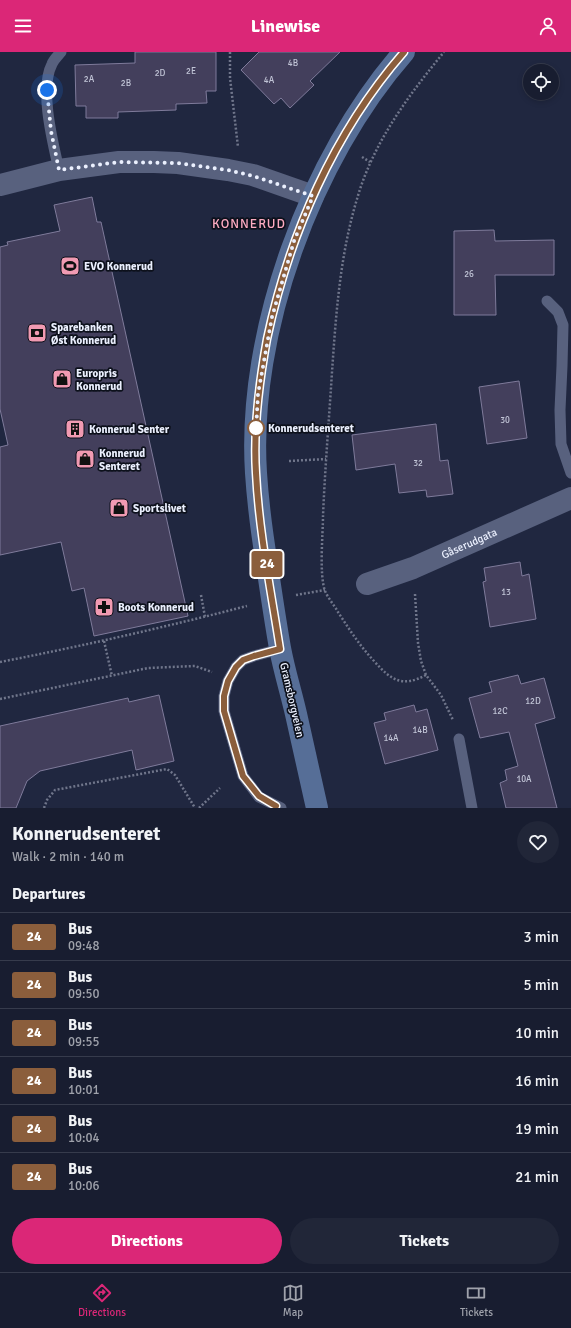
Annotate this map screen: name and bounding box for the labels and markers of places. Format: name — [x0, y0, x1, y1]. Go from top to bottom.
sports icon: EVO Konnerud — [59, 255, 81, 277]
place label: EVO Konnerud — [84, 260, 153, 273]
place label: Sparebanken Øst Konnerud — [51, 321, 116, 347]
bank icon: Sparebanken Øst Konnerud — [26, 322, 48, 344]
place label: Europris Konnerud — [76, 367, 122, 393]
shop icon: Europris Konnerud — [51, 368, 73, 390]
building icon: Konnerud Senter — [64, 418, 86, 440]
marker: Konnerudsenteret — [247, 419, 265, 437]
place label: Konnerudsenteret — [268, 422, 354, 435]
place label: Konnerud Senter — [89, 423, 170, 436]
place label: Konnerud Senteret — [99, 447, 145, 473]
shop icon: Konnerud Senteret — [74, 448, 96, 470]
shop icon: Sportslivet — [108, 497, 130, 519]
place label: Sportslivet — [133, 502, 186, 515]
pharmacy icon: Boots Konnerud — [93, 596, 115, 618]
place label: Boots Konnerud — [118, 601, 194, 614]

